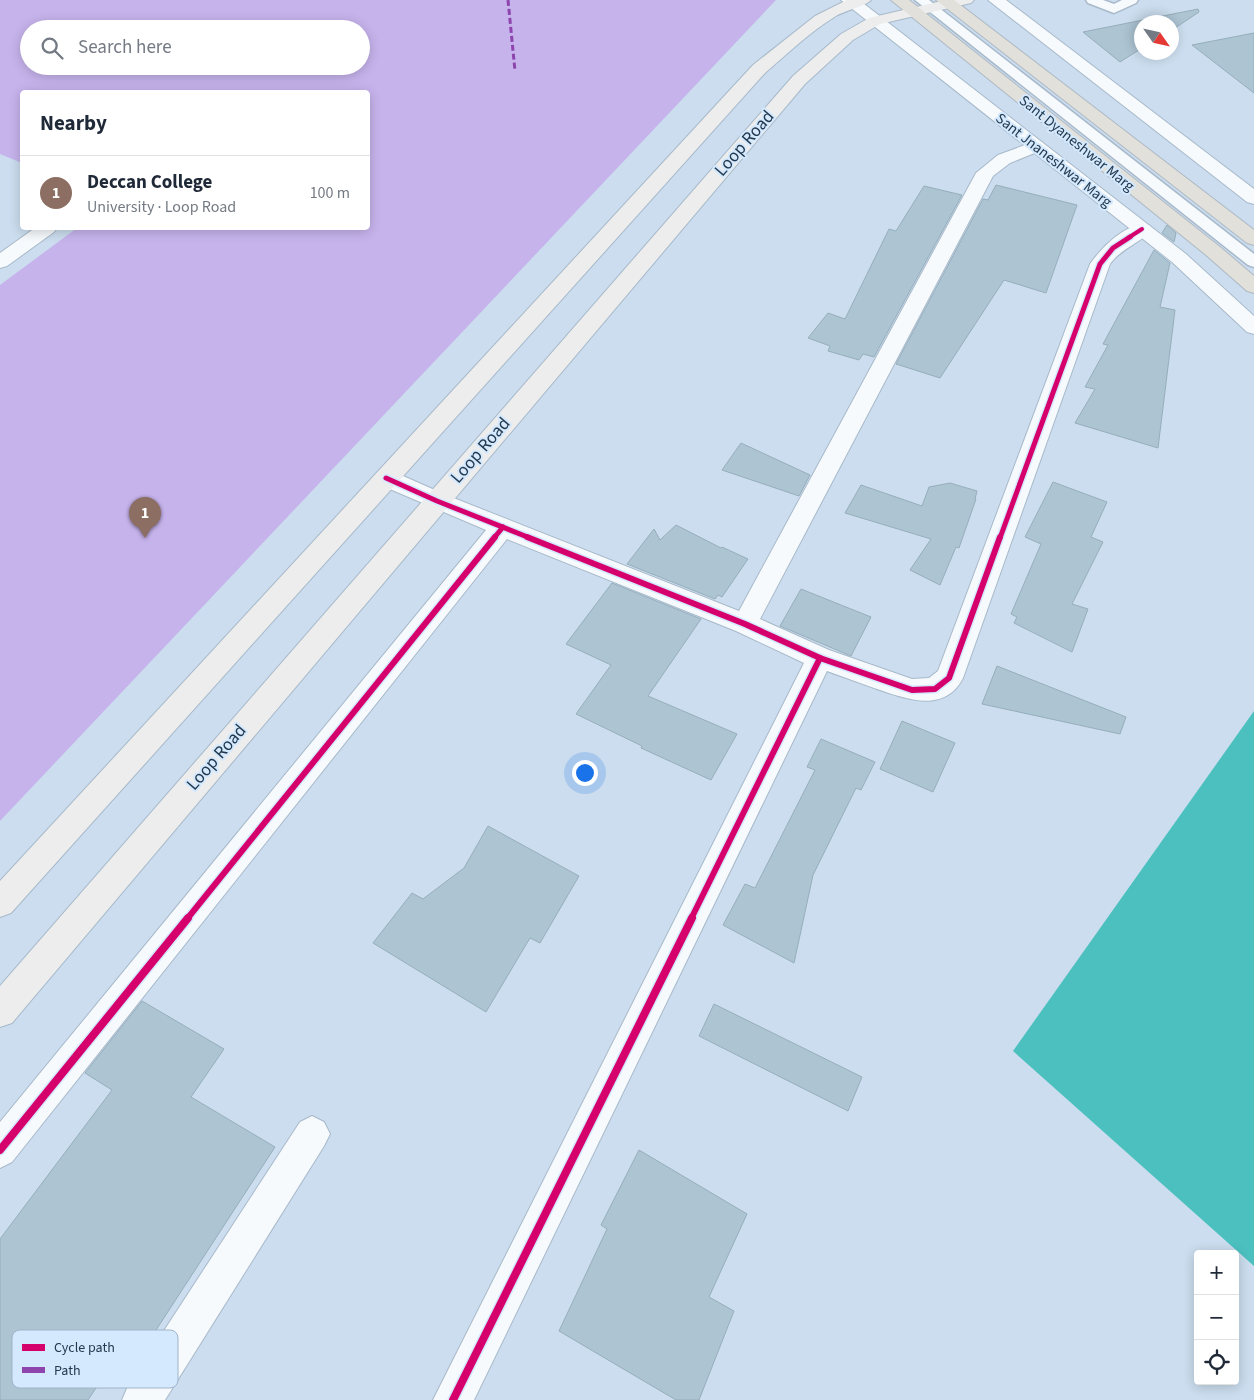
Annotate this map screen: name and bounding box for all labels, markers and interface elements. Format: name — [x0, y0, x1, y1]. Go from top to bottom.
north arrow — [1134, 15, 1179, 60]
search box — [20, 20, 370, 75]
icon: search — [38, 34, 66, 62]
text: Search here — [78, 34, 172, 61]
street label: Sant Dyaneshwar Marg — [1015, 90, 1139, 197]
street label: Loop Road — [709, 105, 780, 182]
text: Nearby — [40, 108, 107, 138]
street label: Sant Jnaneshwar Marg — [991, 108, 1117, 213]
text: Deccan College — [87, 169, 212, 196]
text: 1 — [52, 182, 60, 204]
text: 100 m — [310, 182, 350, 204]
text: University · Loop Road — [87, 196, 236, 218]
street label: Loop Road — [445, 412, 516, 489]
pin: 1 — [129, 497, 161, 538]
street label: Loop Road — [181, 719, 252, 796]
your location — [572, 760, 598, 786]
map controls — [1194, 1250, 1239, 1385]
button: + — [1194, 1250, 1239, 1295]
button: − — [1194, 1295, 1239, 1340]
legend — [12, 1330, 178, 1388]
text: Cycle path — [54, 1338, 115, 1358]
button: locate — [1194, 1340, 1239, 1385]
text: Path — [54, 1361, 81, 1381]

